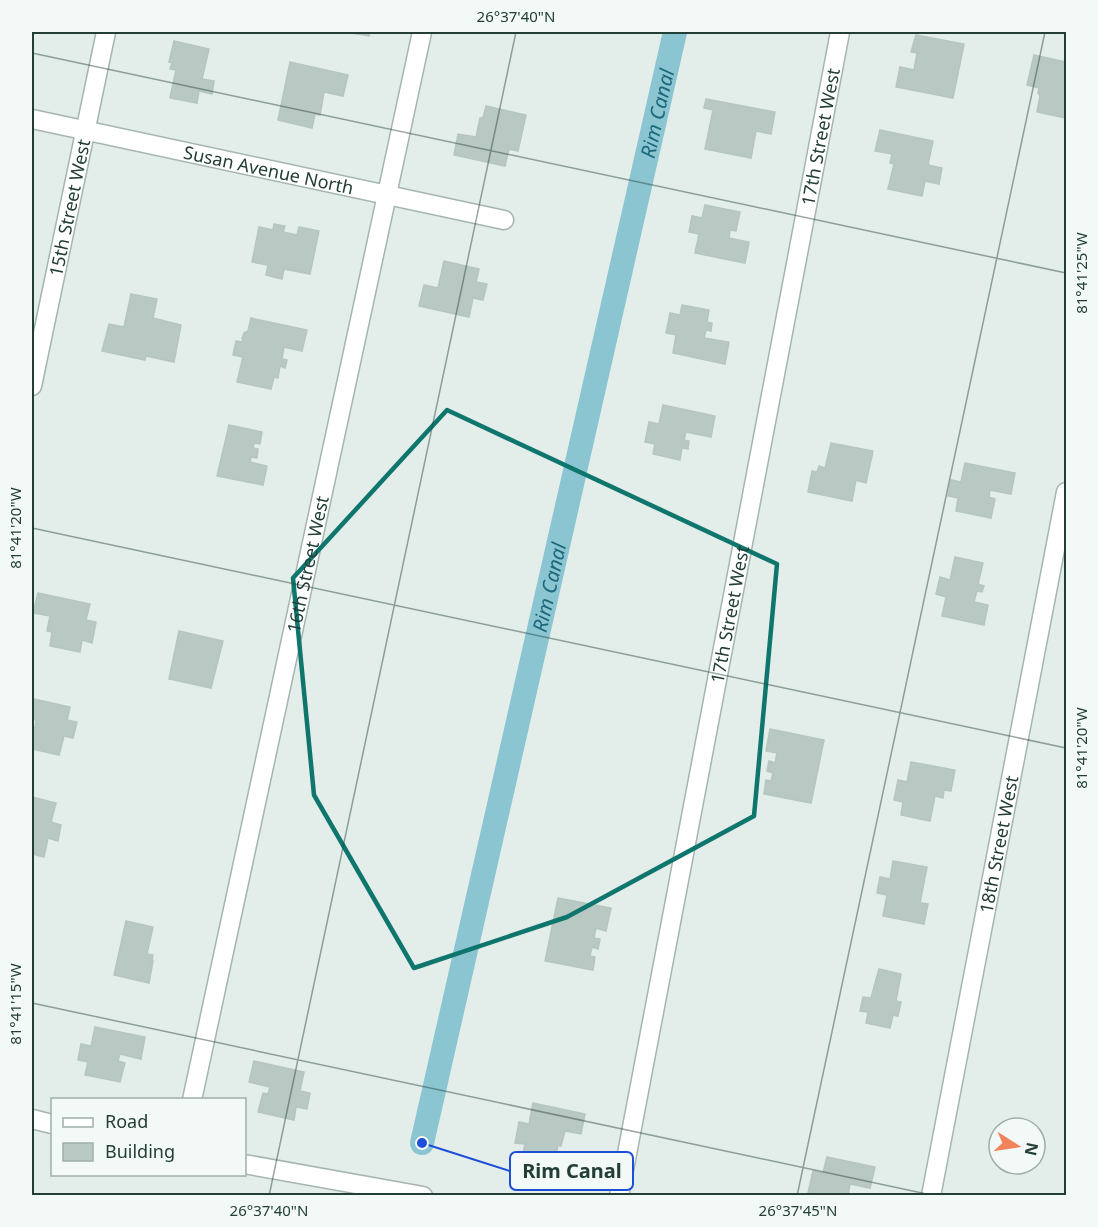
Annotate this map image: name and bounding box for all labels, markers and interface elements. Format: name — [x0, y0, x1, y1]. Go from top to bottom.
text: 26°37'40"N — [477, 6, 555, 26]
water label: Rim Canal — [633, 65, 680, 161]
street label: 17th Street West — [795, 66, 845, 208]
street label: 15th Street West — [43, 137, 95, 279]
street label: Susan Avenue North — [181, 140, 356, 199]
text: 81°41'25"W — [1071, 232, 1091, 314]
text: 81°41'20"W — [5, 487, 25, 569]
street label: 16th Street West — [281, 493, 334, 635]
water label: Rim Canal — [525, 539, 572, 634]
street label: 17th Street West — [705, 543, 754, 685]
text: 81°41'20"W — [1071, 707, 1091, 789]
street label: 18th Street West — [973, 773, 1023, 915]
text: 81°41'15"W — [5, 963, 25, 1045]
legend — [51, 1098, 246, 1176]
text: Road — [105, 1109, 148, 1133]
north arrow — [987, 1116, 1047, 1176]
text: Building — [105, 1139, 175, 1163]
text: N — [1020, 1140, 1044, 1158]
callout: Rim Canal — [510, 1152, 633, 1190]
text: Rim Canal — [522, 1157, 622, 1184]
text: 26°37'40"N — [230, 1200, 308, 1220]
text: 26°37'45"N — [759, 1200, 837, 1220]

